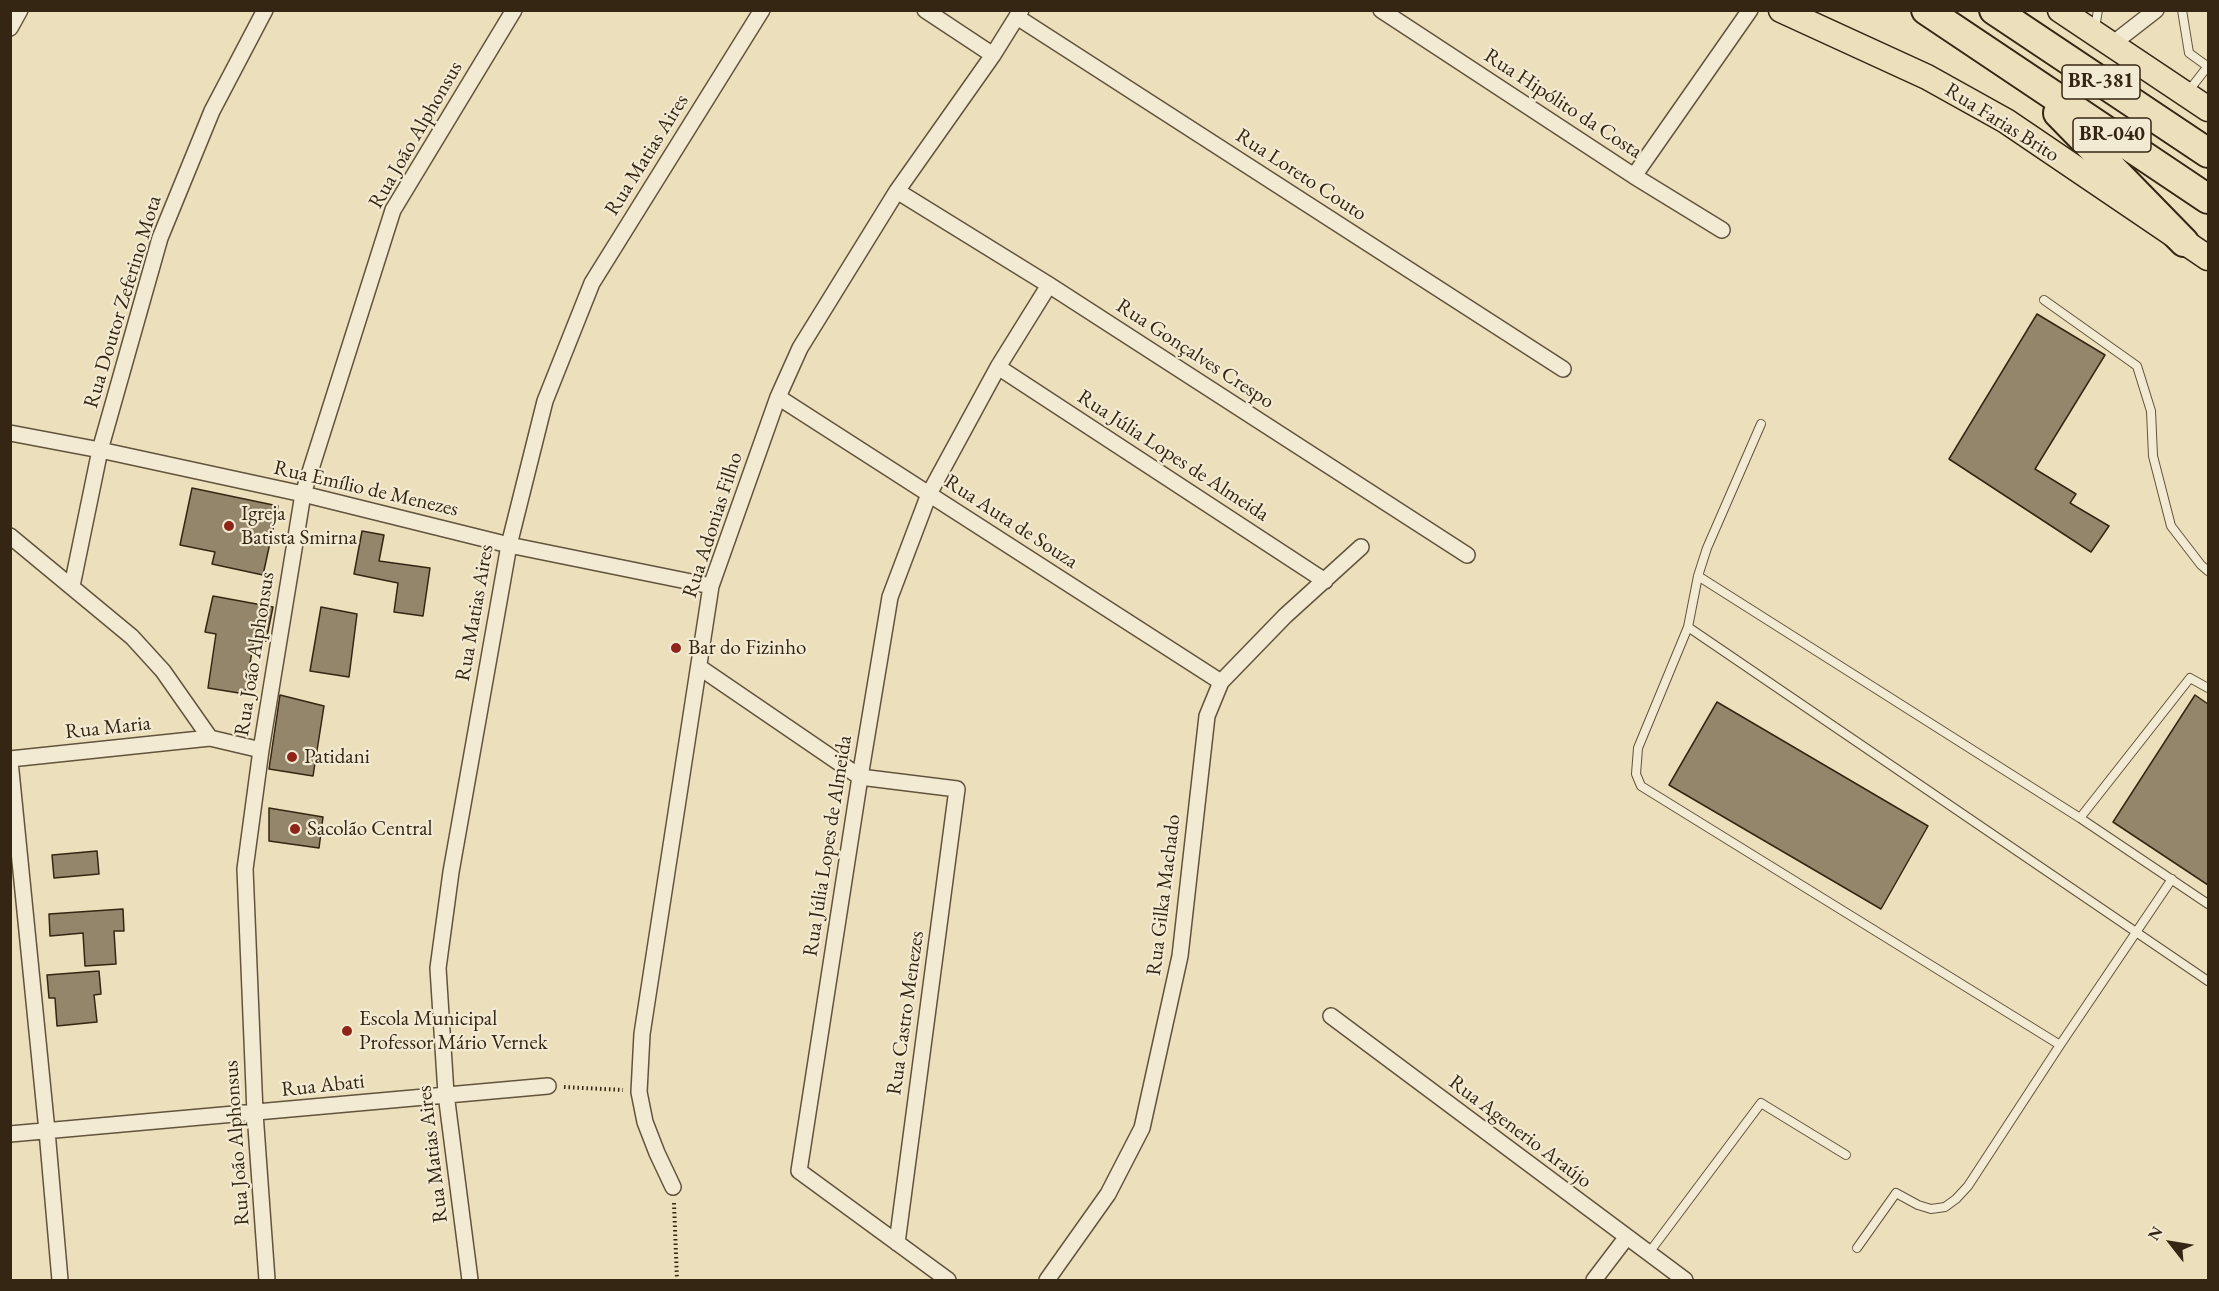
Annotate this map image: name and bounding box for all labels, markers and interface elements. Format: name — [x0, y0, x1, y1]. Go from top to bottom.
street label: Rua Hipólito da Costa — [1479, 43, 1647, 165]
street label: Rua João Alphonsus — [364, 57, 468, 213]
road number: BR-381 — [2062, 65, 2140, 99]
street label: Rua Farias Brito — [1940, 78, 2064, 168]
street label: Rua Matias Aires — [600, 90, 694, 220]
road number: BR-040 — [2073, 118, 2151, 152]
street label: Rua Loreto Couto — [1231, 123, 1371, 227]
street label: Rua Doutor Zeferino Mota — [79, 193, 167, 411]
street label: Rua Gonçalves Crespo — [1111, 294, 1279, 414]
street label: Rua Júlia Lopes de Almeida — [1072, 385, 1274, 527]
street label: Rua Adonias Filho — [678, 449, 748, 601]
street label: Rua Emílio de Menezes — [271, 456, 461, 522]
street label: Rua Auta de Souza — [940, 470, 1082, 574]
place label: Igreja Batista Smirna — [241, 501, 357, 551]
marker: Igreja Batista Smirna — [222, 519, 236, 533]
street label: Rua Matias Aires — [451, 543, 499, 683]
street label: Rua João Alphonsus — [230, 570, 280, 738]
place label: Bar do Fizinho — [688, 635, 806, 661]
marker: Bar do Fizinho — [669, 641, 683, 655]
street label: Rua Maria — [64, 711, 152, 745]
street label: Rua Júlia Lopes de Almeida — [798, 734, 858, 958]
place label: Patidani — [304, 744, 370, 770]
marker: Patidani — [285, 750, 299, 764]
street label: Rua Gilka Machado — [1142, 813, 1186, 977]
place label: Sacolão Central — [307, 816, 433, 842]
marker: Sacolão Central — [288, 822, 302, 836]
street label: Rua Castro Menezes — [882, 929, 930, 1097]
place label: Escola Municipal Professor Mário Vernek — [359, 1006, 547, 1056]
marker: Escola Municipal Professor Mário Vernek — [340, 1024, 354, 1038]
street label: Rua João Alphonsus — [219, 1059, 255, 1227]
street label: Rua Abati — [280, 1069, 366, 1103]
street label: Rua Agenerio Araújo — [1443, 1070, 1597, 1194]
street label: Rua Matias Aires — [412, 1084, 454, 1224]
north arrow — [2141, 1213, 2201, 1273]
text: N — [2143, 1223, 2167, 1244]

